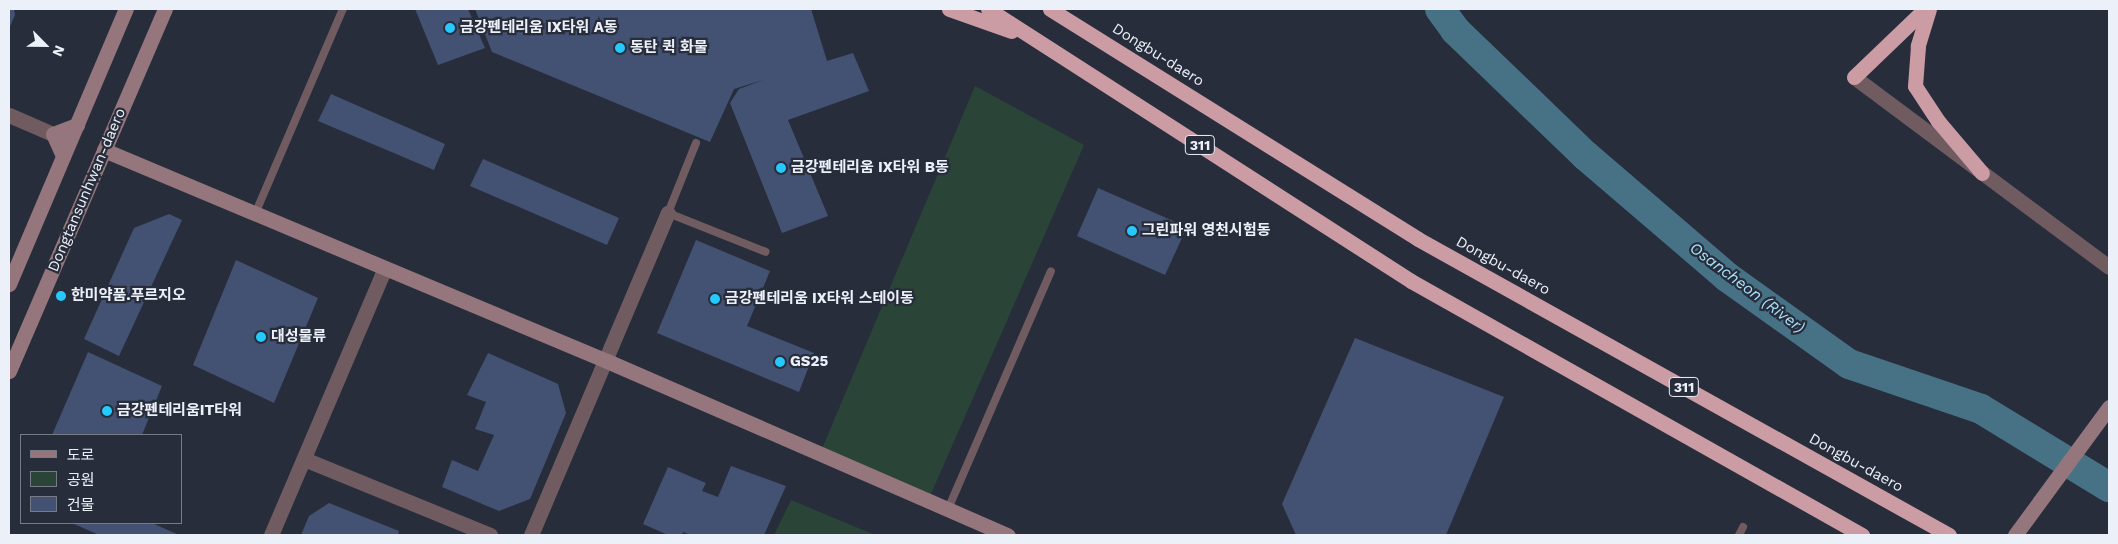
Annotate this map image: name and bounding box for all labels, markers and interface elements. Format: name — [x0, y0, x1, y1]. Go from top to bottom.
place label: 금강펜테리움 IX타워 A동 — [460, 19, 618, 37]
north arrow — [20, 20, 70, 70]
street label: Dongbu-daero — [1109, 20, 1207, 90]
marker: 금강펜테리움 IX타워 A동 — [444, 22, 456, 34]
place label: 동탄 퀵 화물 — [630, 39, 708, 57]
marker: 동탄 퀵 화물 — [614, 42, 626, 54]
text: N — [49, 43, 68, 59]
street label: Dongtansunhwan-daero — [44, 105, 130, 275]
road number: 311 — [1184, 134, 1216, 156]
place label: 금강펜테리움 IX타워 B동 — [791, 159, 949, 177]
marker: 금강펜테리움 IX타워 B동 — [775, 162, 787, 174]
place label: 그린파워 영천시험동 — [1142, 222, 1270, 240]
marker: 그린파워 영천시험동 — [1126, 225, 1138, 237]
street label: Dongbu-daero — [1453, 233, 1553, 299]
water label: Osancheon (River) — [1686, 239, 1808, 337]
place label: 한미약품.푸르지오 — [71, 287, 186, 305]
marker: 한미약품.푸르지오 — [55, 290, 67, 302]
place label: 금강펜테리움 IX타워 스테이동 — [725, 290, 914, 308]
marker: 금강펜테리움 IX타워 스테이동 — [709, 293, 721, 305]
place label: 대성물류 — [271, 328, 326, 346]
marker: 대성물류 — [255, 331, 267, 343]
place label: GS25 — [790, 353, 828, 371]
marker: GS25 — [774, 356, 786, 368]
road number: 311 — [1668, 376, 1700, 398]
place label: 금강펜테리움IT타워 — [117, 402, 242, 420]
marker: 금강펜테리움IT타워 — [101, 405, 113, 417]
street label: Dongbu-daero — [1806, 430, 1906, 496]
legend — [20, 434, 182, 524]
text: 도로 — [67, 446, 95, 464]
text: 공원 — [67, 471, 95, 489]
text: 건물 — [67, 496, 95, 514]

